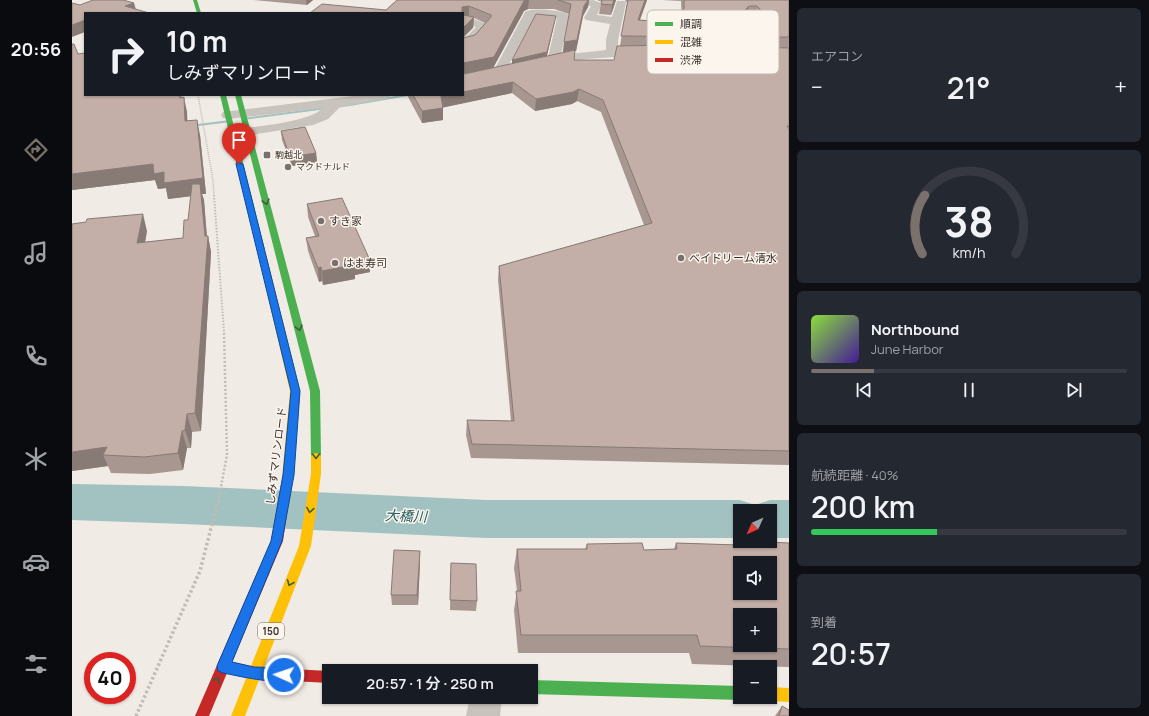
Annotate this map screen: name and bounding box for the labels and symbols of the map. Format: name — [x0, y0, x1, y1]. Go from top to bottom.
legend — [647, 10, 779, 74]
text: 順調 — [680, 16, 702, 31]
text: 混雑 — [680, 34, 702, 49]
text: 渋滞 — [680, 52, 702, 67]
pin — [222, 123, 256, 164]
place label: 駒越北 — [275, 148, 302, 161]
marker: 駒越北 — [262, 150, 272, 160]
place label: マクドナルド — [296, 160, 350, 173]
marker: マクドナルド — [283, 162, 293, 172]
one-way arrow — [261, 198, 270, 205]
place label: すき家 — [329, 213, 362, 228]
marker: すき家 — [316, 216, 326, 226]
place label: ベイドリーム清水 — [689, 250, 777, 265]
marker: ベイドリーム清水 — [676, 253, 686, 263]
place label: はま寿司 — [343, 255, 387, 270]
marker: はま寿司 — [330, 258, 340, 268]
one-way arrow — [294, 324, 303, 331]
street label: しみずマリンロード — [262, 406, 289, 506]
one-way arrow — [312, 453, 320, 459]
north arrow — [733, 504, 777, 548]
water label: 大橋川 — [385, 505, 429, 526]
one-way arrow — [306, 507, 315, 513]
one-way arrow — [287, 579, 295, 586]
road number: 150 — [258, 623, 284, 639]
speed limit sign: 40 — [84, 652, 136, 704]
position arrow — [263, 654, 305, 696]
one-way arrow — [213, 677, 221, 684]

